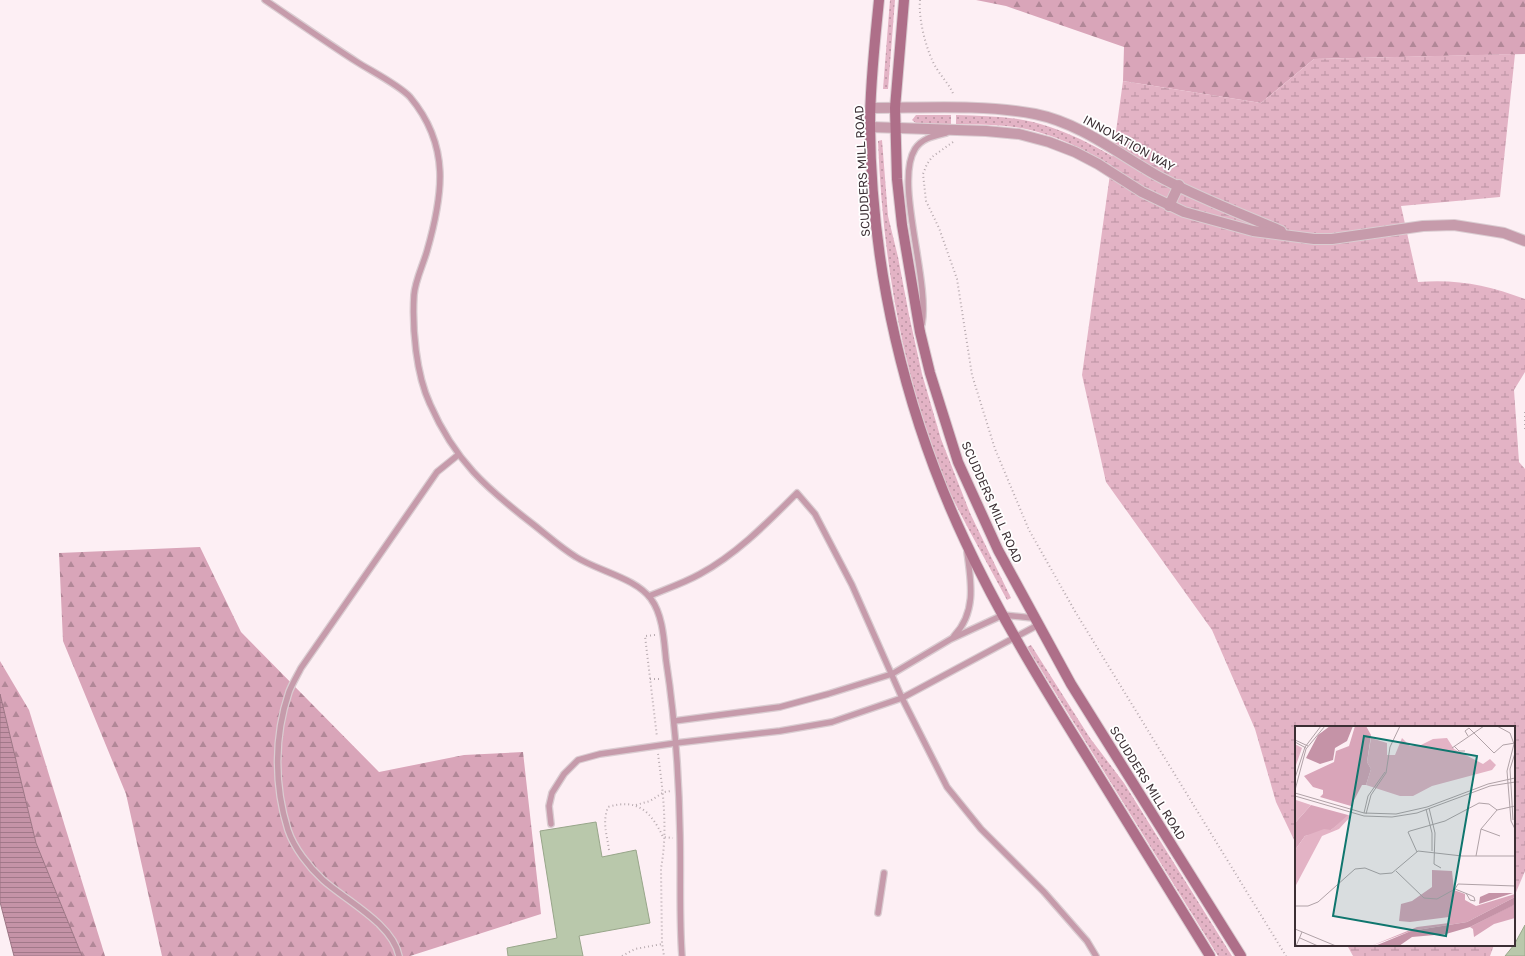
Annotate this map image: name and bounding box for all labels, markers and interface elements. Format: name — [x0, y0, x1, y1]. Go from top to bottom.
street label: SCUDDERS MILL ROAD — [851, 105, 873, 237]
street label: INNOVATION WAY — [1081, 112, 1178, 174]
street label: SCUDDERS MILL ROAD — [958, 439, 1026, 565]
street label: SCUDDERS MILL ROAD — [1107, 723, 1189, 843]
inset map — [1295, 726, 1515, 946]

